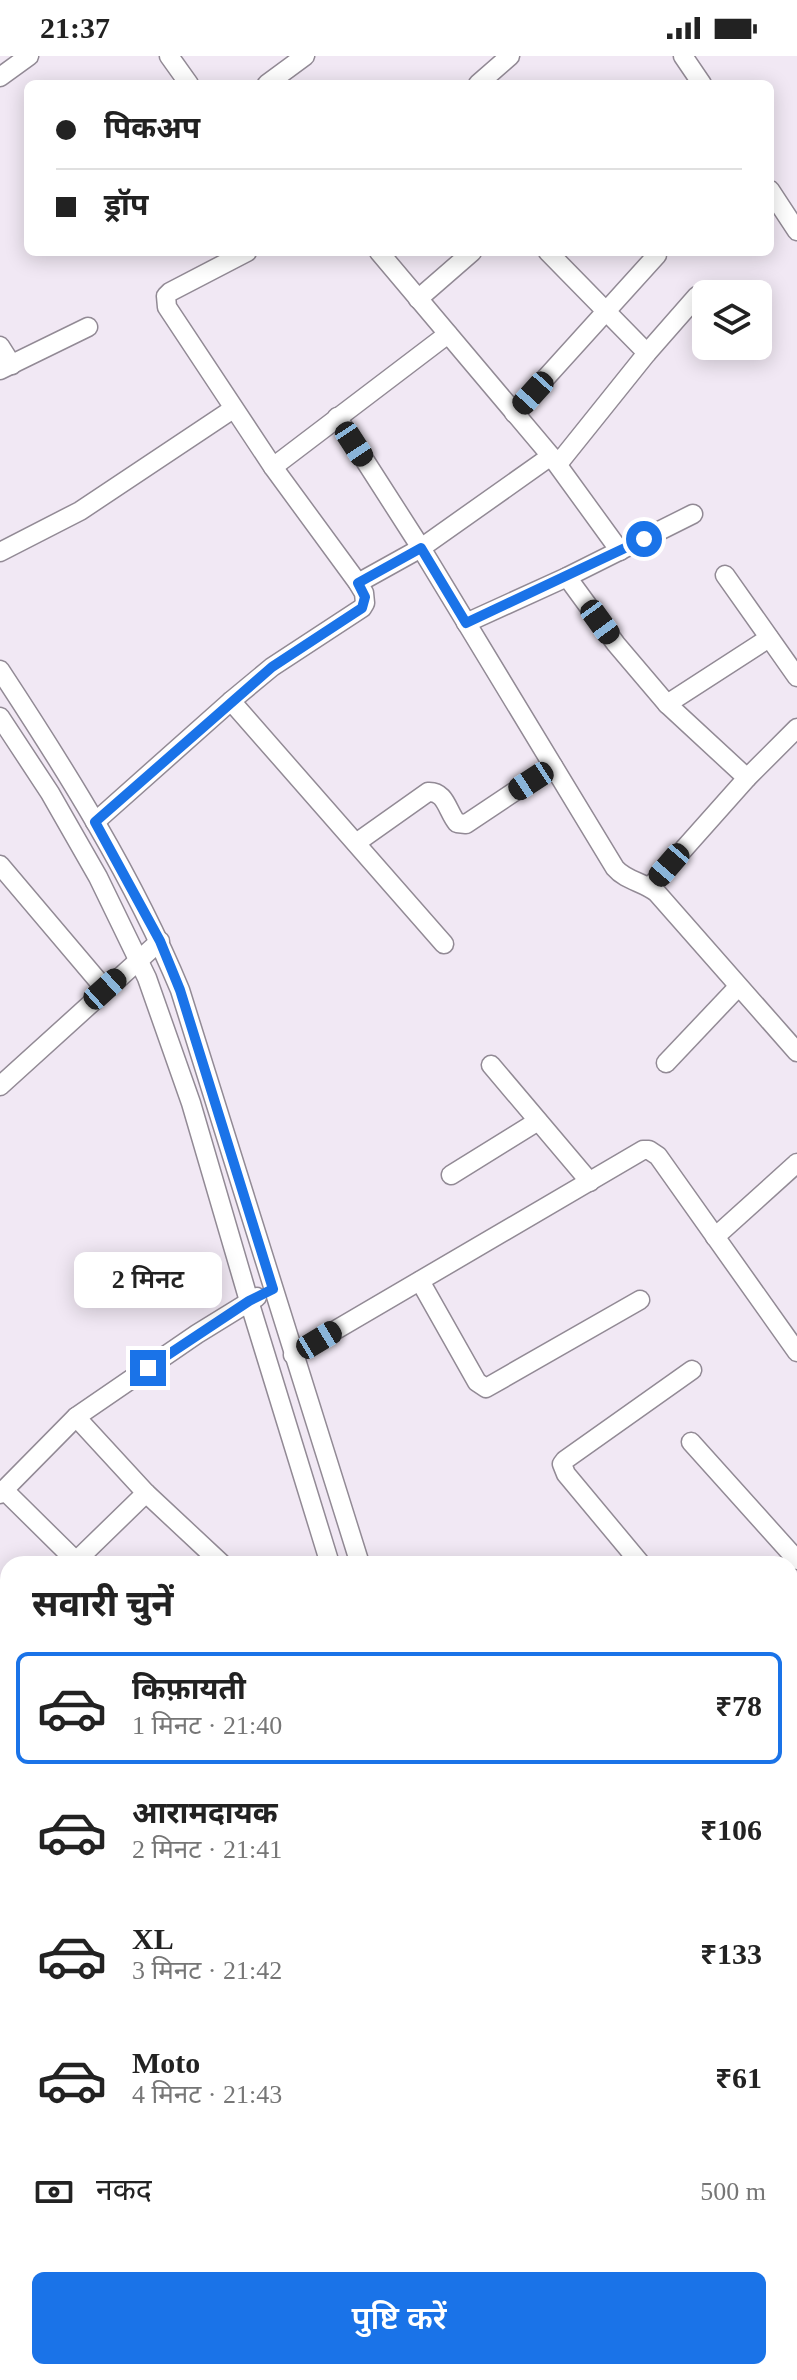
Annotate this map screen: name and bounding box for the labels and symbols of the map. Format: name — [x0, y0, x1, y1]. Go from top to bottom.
car — [508, 367, 558, 419]
car — [331, 417, 377, 471]
route start — [626, 521, 662, 557]
car — [576, 596, 624, 648]
car — [504, 758, 558, 804]
car — [644, 839, 694, 891]
car — [79, 964, 131, 1014]
callout: 2 मिनट — [74, 1252, 222, 1308]
car — [292, 1317, 346, 1363]
route end — [130, 1350, 166, 1386]

